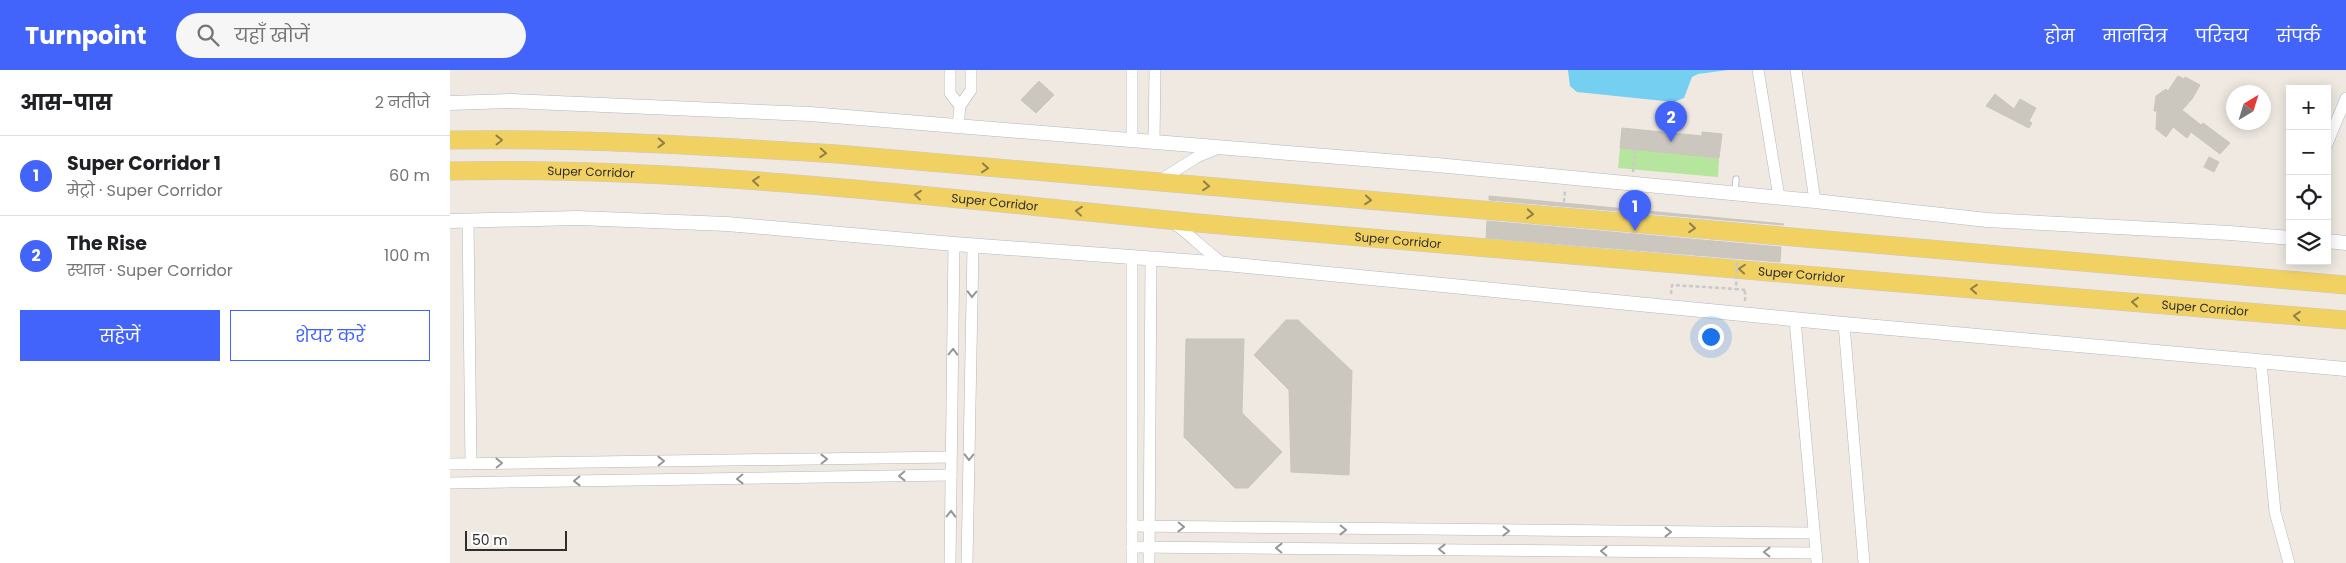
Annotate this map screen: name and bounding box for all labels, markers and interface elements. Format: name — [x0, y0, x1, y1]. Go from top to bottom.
search box — [176, 13, 526, 58]
text: Turnpoint — [25, 19, 146, 52]
icon: search — [194, 21, 222, 49]
text: यहाँ खोजें — [234, 22, 309, 49]
text: होम — [2045, 23, 2075, 48]
text: मानचित्र — [2103, 23, 2167, 48]
text: परिचय — [2195, 23, 2249, 48]
text: संपर्क — [2277, 23, 2321, 48]
north arrow — [2226, 85, 2271, 130]
map controls — [2286, 85, 2331, 265]
button: + — [2286, 85, 2331, 130]
text: आस-पास — [20, 88, 112, 117]
text: 2 नतीजे — [375, 91, 430, 114]
pin: 2 — [1655, 101, 1687, 142]
button: − — [2286, 130, 2331, 175]
one-way arrow — [495, 134, 503, 145]
one-way arrow — [657, 138, 665, 149]
one-way arrow — [820, 148, 828, 159]
text: Super Corridor 1 — [67, 150, 221, 177]
street label: Super Corridor — [547, 162, 635, 182]
one-way arrow — [982, 162, 990, 173]
text: 1 — [33, 164, 39, 187]
text: 60 m — [389, 164, 430, 187]
one-way arrow — [752, 175, 760, 186]
button: locate — [2286, 175, 2331, 220]
text: मेट्रो · Super Corridor — [67, 179, 223, 202]
one-way arrow — [1203, 181, 1211, 192]
street label: Super Corridor — [951, 189, 1040, 215]
one-way arrow — [914, 190, 922, 201]
pin: 1 — [1619, 190, 1651, 231]
one-way arrow — [1364, 195, 1372, 206]
one-way arrow — [1075, 206, 1083, 217]
one-way arrow — [1526, 209, 1534, 220]
button: layers — [2286, 220, 2331, 265]
one-way arrow — [1688, 223, 1696, 234]
street label: Super Corridor — [1354, 228, 1443, 252]
text: The Rise — [67, 230, 147, 257]
text: 2 — [31, 244, 41, 267]
text: 100 m — [384, 244, 430, 267]
text: स्थान · Super Corridor — [67, 259, 233, 282]
street label: Super Corridor — [1757, 262, 1846, 286]
one-way arrow — [1738, 264, 1746, 275]
one-way arrow — [1969, 283, 1977, 294]
one-way arrow — [967, 291, 977, 299]
street label: Super Corridor — [2161, 296, 2250, 320]
one-way arrow — [2131, 297, 2139, 308]
button: सहेजें — [20, 310, 220, 361]
button: शेयर करें — [230, 310, 430, 361]
one-way arrow — [2293, 310, 2301, 321]
your location — [1698, 324, 1724, 350]
one-way arrow — [948, 348, 958, 356]
one-way arrow — [820, 454, 828, 464]
one-way arrow — [964, 454, 974, 461]
one-way arrow — [658, 456, 665, 466]
one-way arrow — [495, 458, 503, 469]
one-way arrow — [898, 471, 906, 481]
one-way arrow — [736, 473, 744, 484]
one-way arrow — [573, 476, 581, 486]
one-way arrow — [945, 510, 956, 518]
one-way arrow — [1178, 522, 1185, 532]
one-way arrow — [1340, 525, 1348, 535]
one-way arrow — [1502, 526, 1510, 536]
one-way arrow — [1665, 527, 1673, 537]
scale bar — [465, 528, 568, 551]
text: 50 m — [472, 530, 508, 550]
one-way arrow — [1275, 543, 1283, 553]
one-way arrow — [1438, 544, 1446, 554]
one-way arrow — [1600, 546, 1608, 556]
one-way arrow — [1763, 547, 1770, 557]

